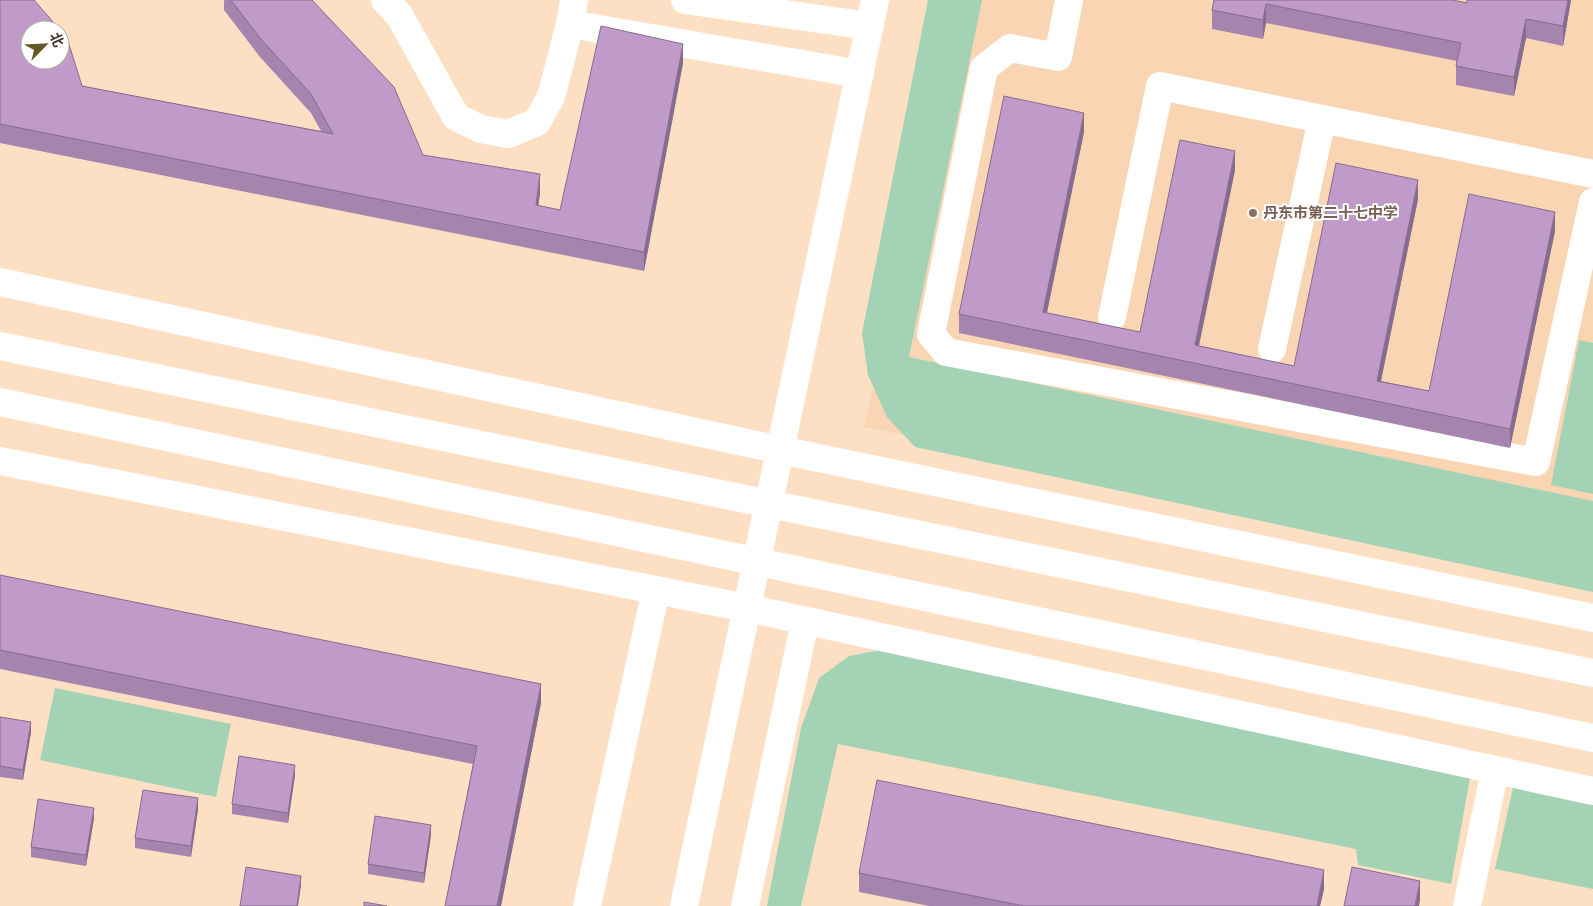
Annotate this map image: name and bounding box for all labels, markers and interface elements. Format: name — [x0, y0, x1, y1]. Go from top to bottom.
north arrow — [20, 20, 70, 70]
text: 北 — [45, 30, 68, 50]
place label: 丹东市第二十七中学 — [1263, 203, 1398, 223]
marker: 丹东市第二十七中学 — [1247, 207, 1259, 219]

